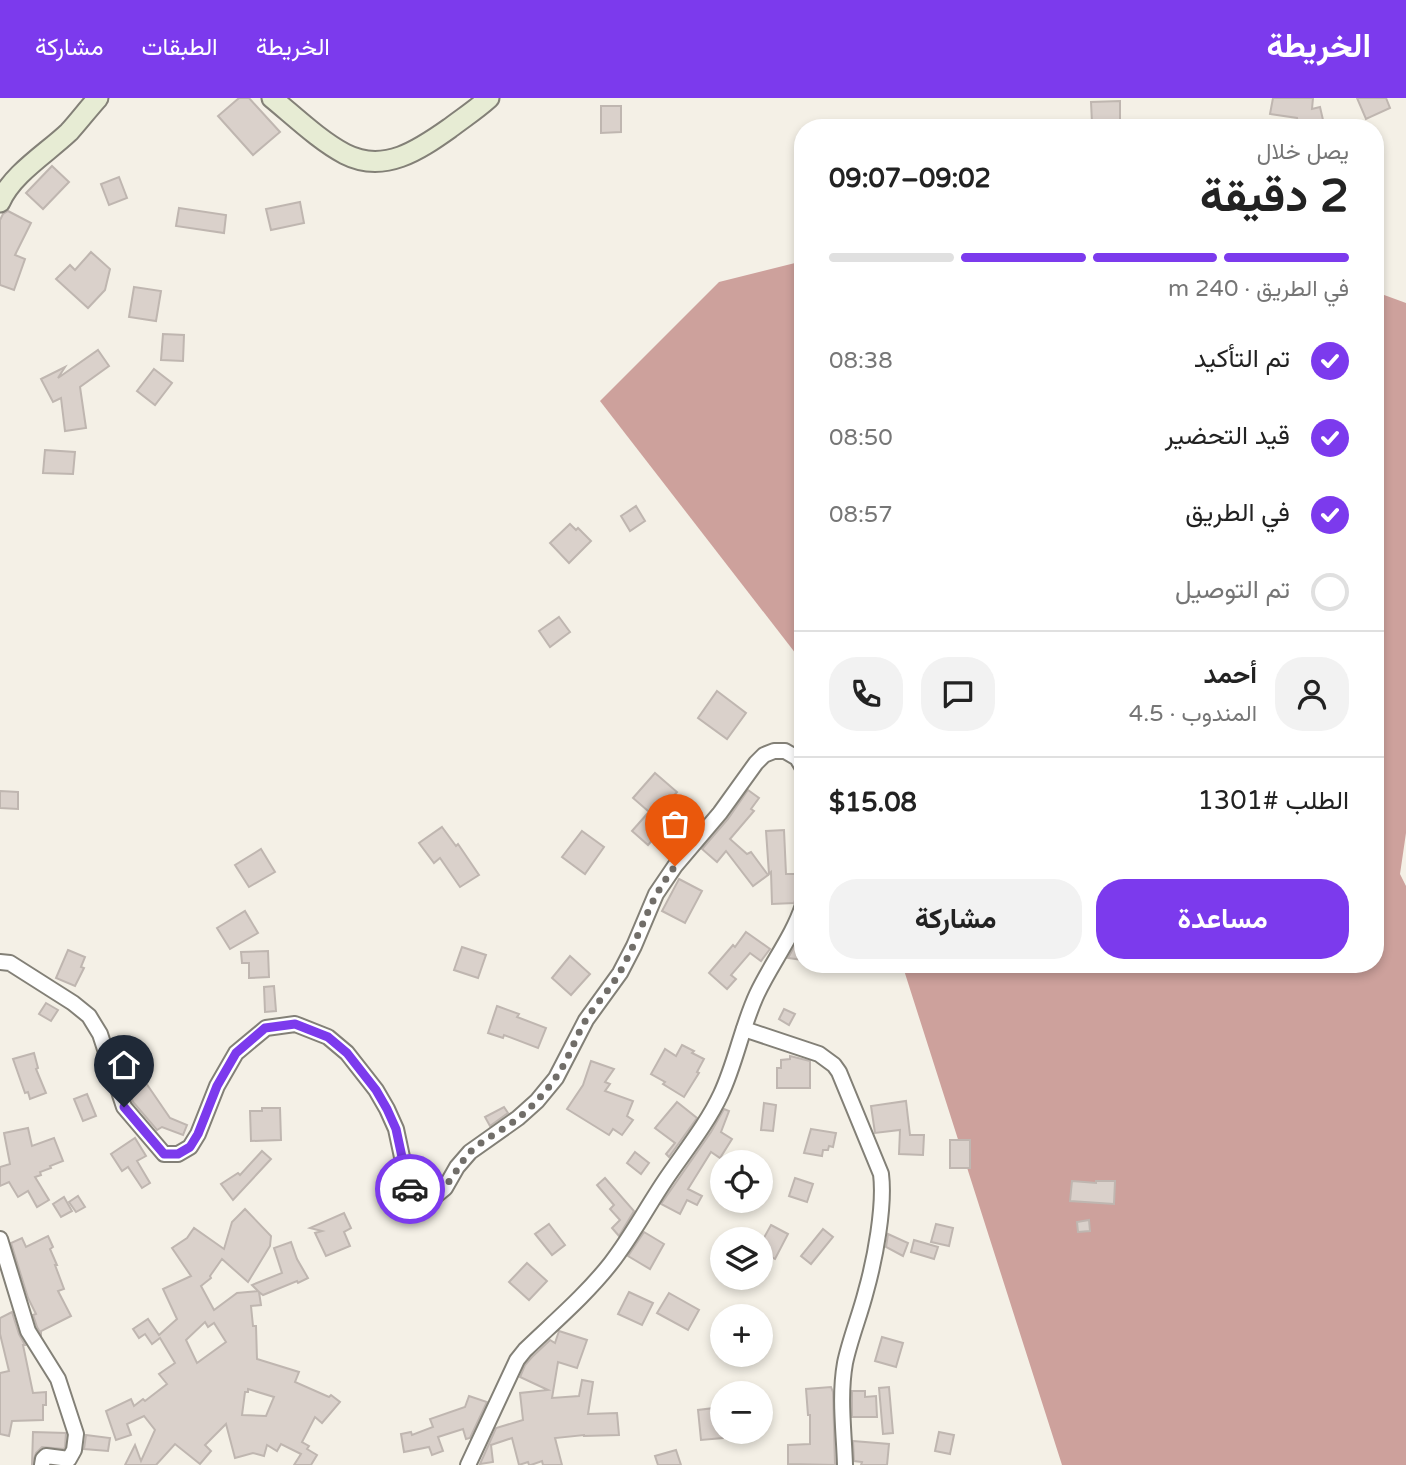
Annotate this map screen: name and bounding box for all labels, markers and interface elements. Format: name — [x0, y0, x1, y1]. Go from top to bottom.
text: الخريطة — [1267, 27, 1371, 66]
text: مشاركة — [35, 33, 103, 62]
text: الطبقات — [141, 33, 218, 62]
text: الخريطة — [256, 33, 330, 62]
text: يصل خلال — [1257, 138, 1349, 166]
text: 09:02–09:07 — [829, 163, 991, 194]
text: 2 دقيقة — [1200, 169, 1349, 224]
text: في الطريق · 240 m — [1168, 275, 1349, 303]
icon: check — [1311, 342, 1349, 380]
text: تم التأكيد — [1194, 343, 1290, 374]
text: 08:38 — [829, 347, 893, 375]
icon: check — [1311, 419, 1349, 457]
text: قيد التحضير — [1165, 420, 1290, 451]
text: 08:50 — [829, 424, 893, 452]
icon: check — [1311, 496, 1349, 534]
text: في الطريق — [1185, 497, 1290, 528]
text: 08:57 — [829, 501, 893, 529]
text: تم التوصيل — [1175, 574, 1290, 605]
button: phone — [829, 657, 903, 731]
button: chat — [921, 657, 995, 731]
button: person — [1275, 657, 1349, 731]
text: أحمد — [1204, 659, 1257, 690]
text: المندوب · 4.5 — [1129, 700, 1257, 728]
text: الطلب #1301 — [1198, 785, 1349, 816]
text: $15.08 — [829, 787, 917, 818]
pin — [645, 794, 705, 866]
icon: bag — [656, 805, 694, 843]
button: مشاركة — [829, 879, 1082, 959]
button: مساعدة — [1096, 879, 1349, 959]
pin — [94, 1035, 154, 1107]
icon: home — [105, 1046, 143, 1084]
map controls — [710, 1150, 773, 1444]
button: locate — [710, 1150, 773, 1213]
courier — [375, 1154, 445, 1224]
icon: car — [391, 1170, 429, 1208]
button: layers — [710, 1227, 773, 1290]
button: + — [710, 1304, 773, 1367]
button: − — [710, 1381, 773, 1444]

